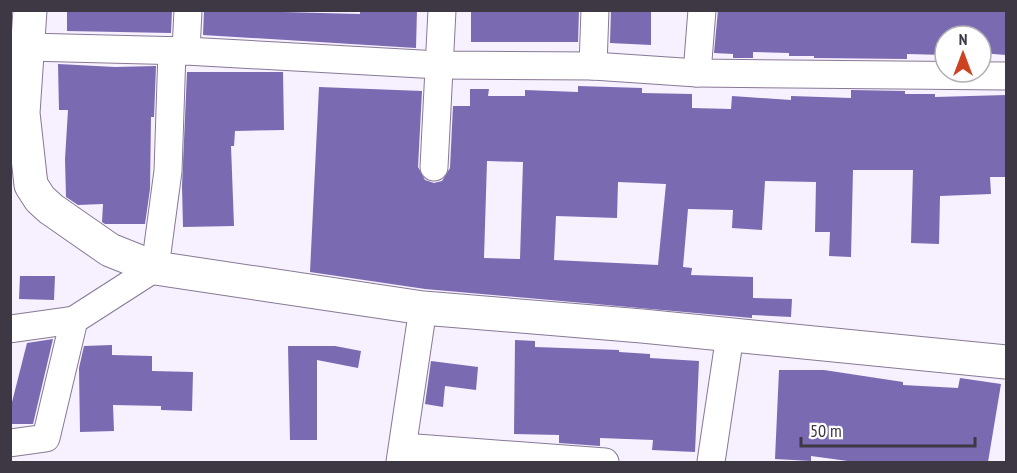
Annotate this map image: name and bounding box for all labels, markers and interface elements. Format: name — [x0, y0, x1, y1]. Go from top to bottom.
north arrow — [933, 24, 993, 84]
text: N — [959, 29, 967, 49]
scale bar — [801, 410, 975, 448]
text: 50 m — [810, 419, 842, 442]

